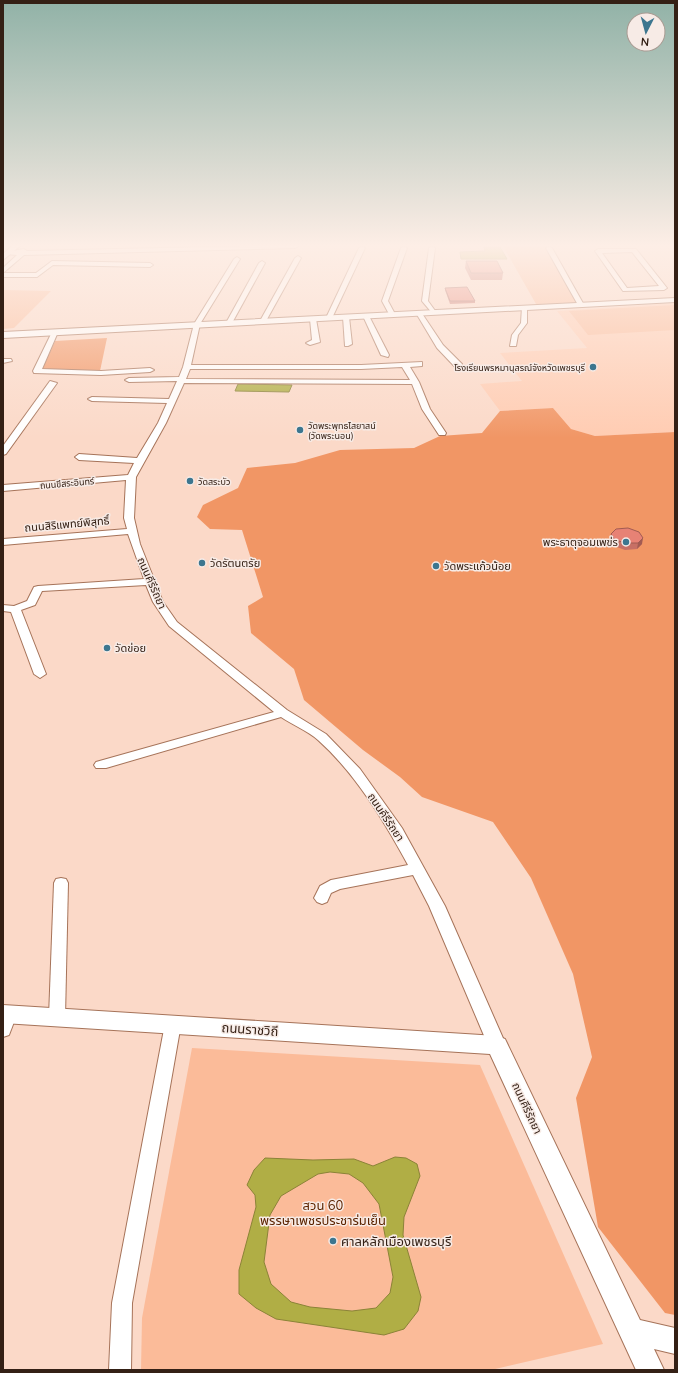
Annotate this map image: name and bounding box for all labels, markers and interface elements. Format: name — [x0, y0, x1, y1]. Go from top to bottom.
north arrow — [626, 12, 666, 52]
text: N — [640, 35, 650, 49]
place label: โรงเรียนพรหมานุสรณ์จังหวัดเพชรบุรี — [454, 362, 586, 373]
marker: โรงเรียนพรหมานุสรณ์จังหวัดเพชรบุรี — [588, 362, 598, 372]
place label: วัดพระพุทธไสยาสน์ (วัดพระนอน) — [308, 420, 376, 441]
marker: วัดพระพุทธไสยาสน์ (วัดพระนอน) — [295, 425, 305, 435]
street label: ถนนขีสระอินทร์ — [39, 475, 95, 491]
marker: วัดสระบัว — [185, 476, 195, 486]
place label: วัดสระบัว — [198, 476, 230, 487]
street label: ถนนสิริแพทย์พิสุทธิ์ — [24, 513, 110, 535]
place label: พระธาตุจอมเพข่ร — [543, 535, 618, 549]
marker: พระธาตุจอมเพข่ร — [621, 537, 631, 547]
street label: ถนนคีรีรัถยา — [134, 555, 170, 611]
place label: วัดรัตนตรัย — [210, 556, 260, 570]
marker: วัดรัตนตรัย — [197, 558, 207, 568]
place label: วัดพระแก้วน้อย — [444, 559, 511, 573]
marker: วัดพระแก้วน้อย — [431, 561, 441, 571]
place label: วัดข่อย — [115, 641, 146, 655]
marker: วัดข่อย — [102, 643, 112, 653]
street label: ถนนคีรีรัถยา — [365, 790, 407, 844]
street label: ถนนราชวิถี — [221, 1019, 279, 1039]
street label: ถนนคีรีรัถยา — [509, 1080, 545, 1136]
park label: สวน 60 พรรษาเพชรประชาร่มเย็น — [260, 1197, 386, 1228]
place label: ศาลหลักเมืองเพชรบุรี — [341, 1233, 451, 1249]
marker: ศาลหลักเมืองเพชรบุรี — [328, 1236, 338, 1246]

